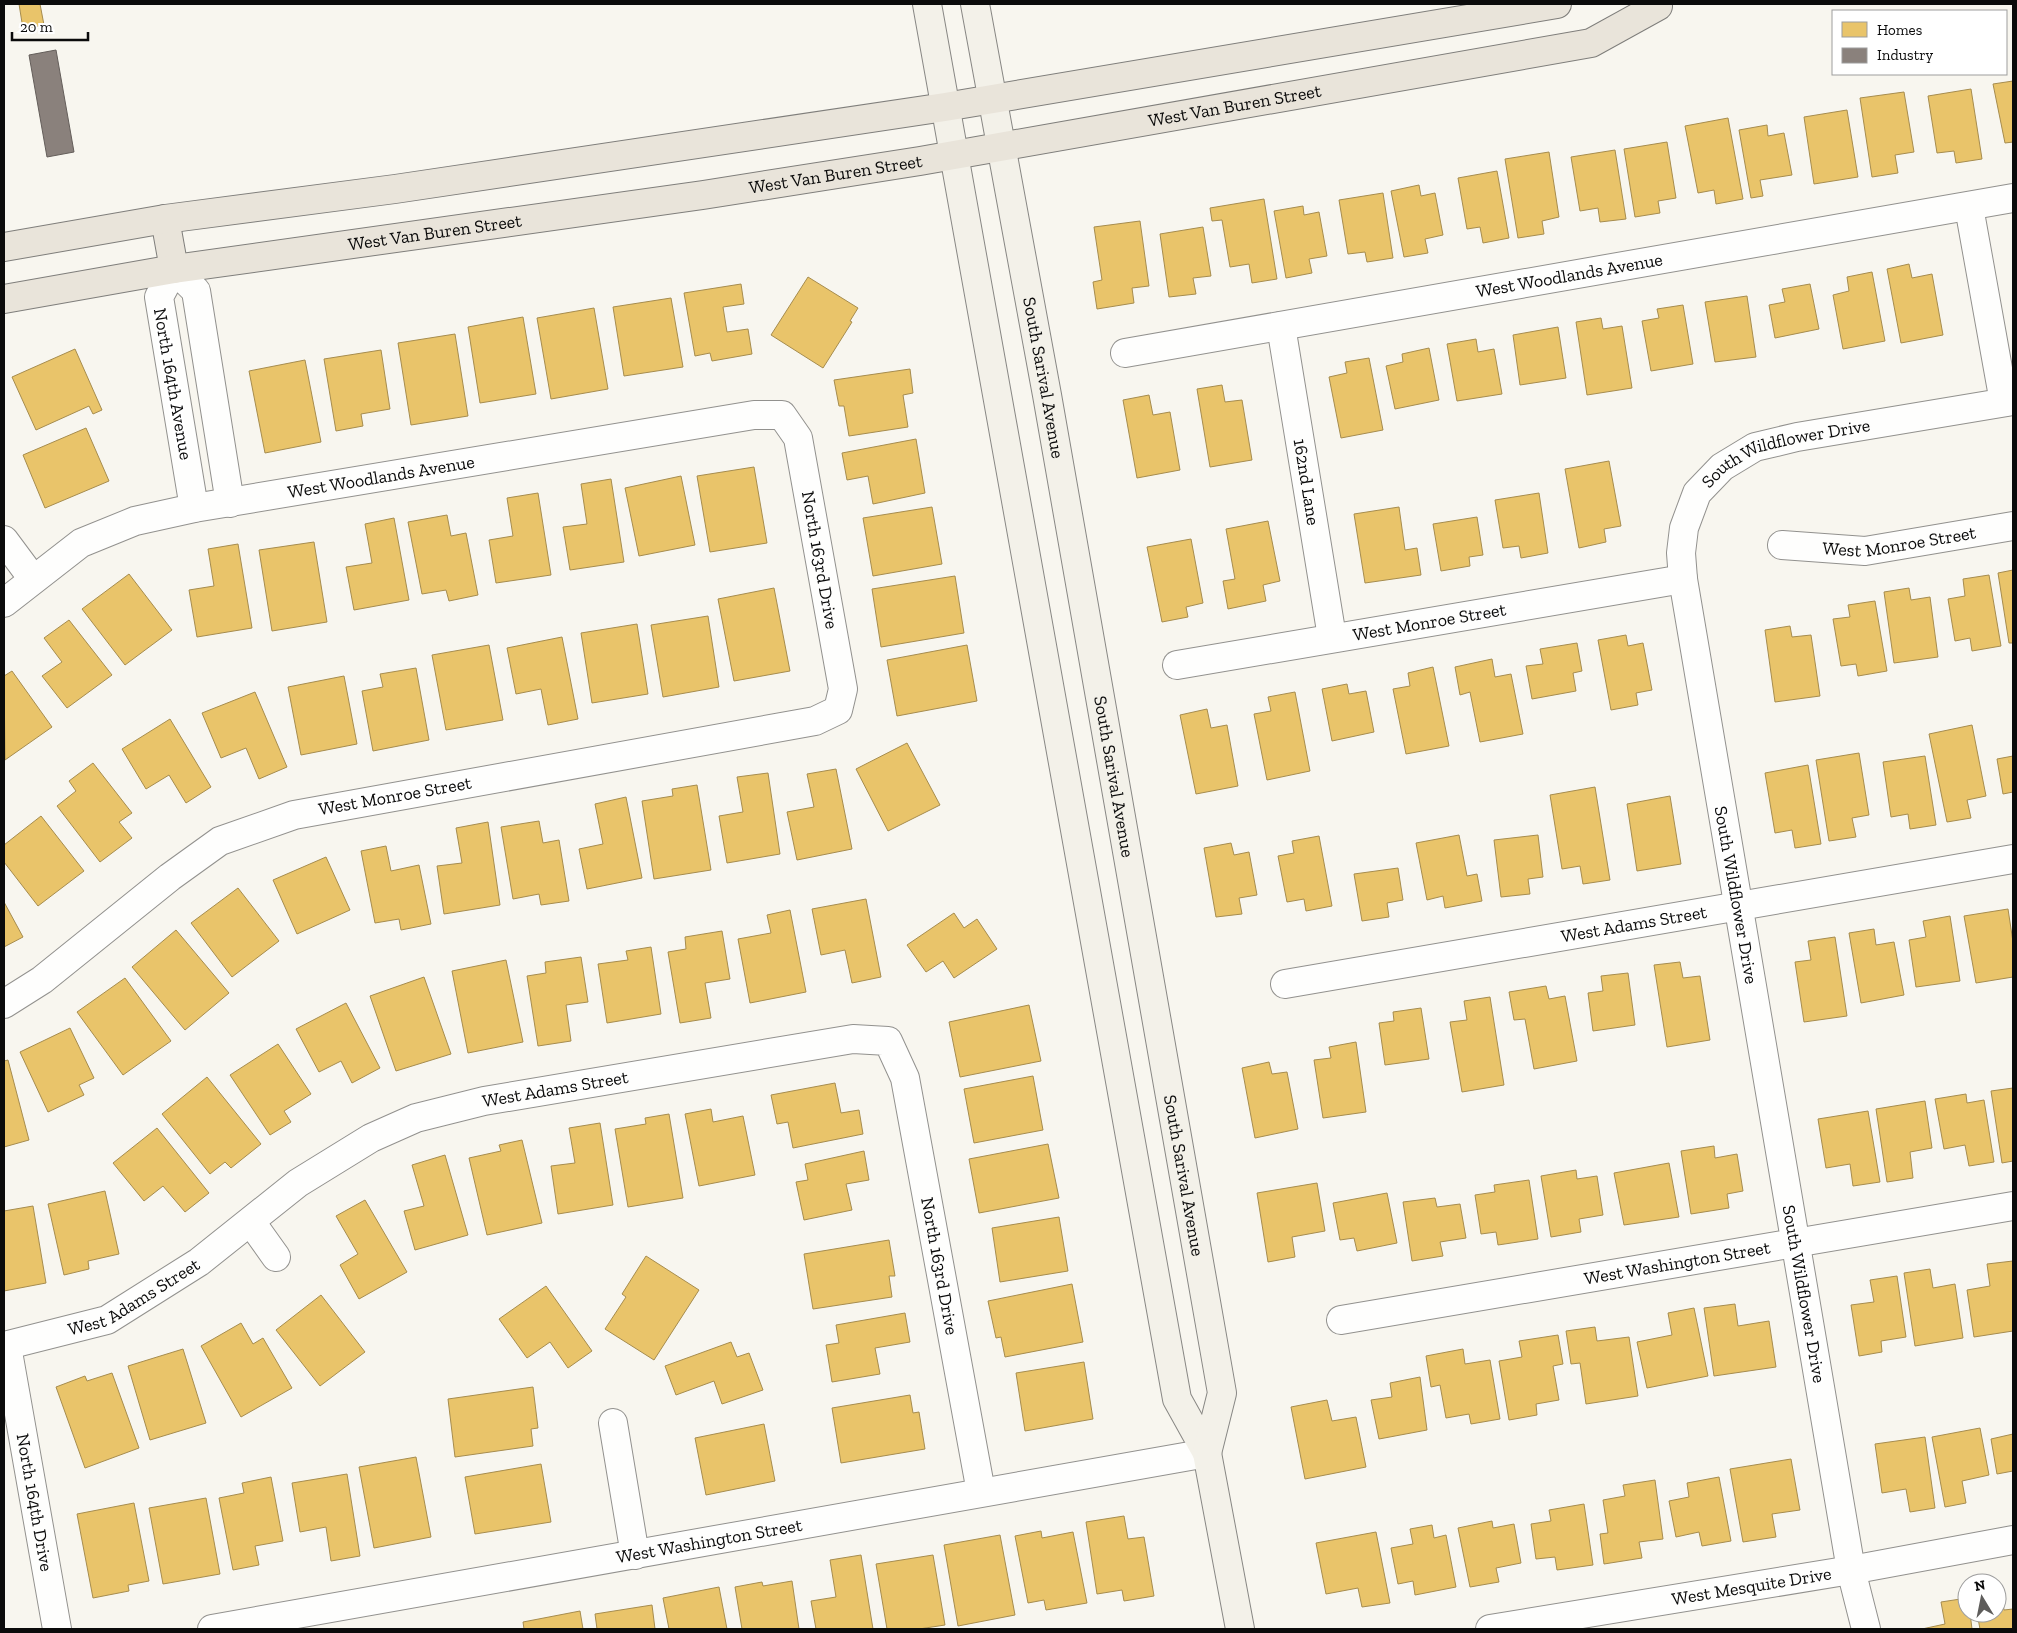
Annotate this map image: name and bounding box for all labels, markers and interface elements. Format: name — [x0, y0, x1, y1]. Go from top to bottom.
scale bar — [12, 10, 89, 42]
legend — [1832, 10, 2007, 75]
text: 20 m — [20, 18, 53, 36]
text: Homes — [1877, 21, 1922, 39]
text: Industry — [1877, 46, 1934, 64]
street label: West Van Buren Street — [1147, 80, 1323, 132]
street label: West Van Buren Street — [747, 150, 924, 199]
street label: West Van Buren Street — [347, 209, 523, 256]
street label: West Woodlands Avenue — [1474, 248, 1664, 303]
street label: South Sarival Avenue — [1018, 295, 1069, 460]
street label: North 164th Avenue — [149, 306, 197, 462]
street label: South Wildflower Drive — [1697, 414, 1872, 493]
street label: 162nd Lane — [1289, 437, 1324, 527]
street label: West Woodlands Avenue — [286, 451, 476, 503]
street label: North 163rd Drive — [797, 489, 843, 631]
street label: West Monroe Street — [1822, 521, 1978, 562]
street label: West Monroe Street — [1351, 598, 1508, 646]
street label: South Sarival Avenue — [1089, 694, 1139, 859]
street label: West Monroe Street — [317, 772, 473, 820]
street label: South Wildflower Drive — [1710, 804, 1762, 986]
street label: West Adams Street — [1559, 901, 1709, 947]
street label: West Adams Street — [481, 1066, 630, 1112]
street label: South Sarival Avenue — [1159, 1093, 1209, 1258]
street label: North 163rd Drive — [916, 1196, 963, 1337]
street label: South Wildflower Drive — [1778, 1203, 1830, 1385]
street label: West Washington Street — [1583, 1236, 1772, 1290]
street label: West Adams Street — [65, 1253, 204, 1340]
street label: North 164th Drive — [12, 1432, 58, 1573]
street label: West Washington Street — [615, 1514, 804, 1568]
street label: West Mesquite Drive — [1670, 1562, 1833, 1610]
north arrow — [1957, 1573, 2007, 1623]
text: N — [1973, 1576, 1987, 1595]

